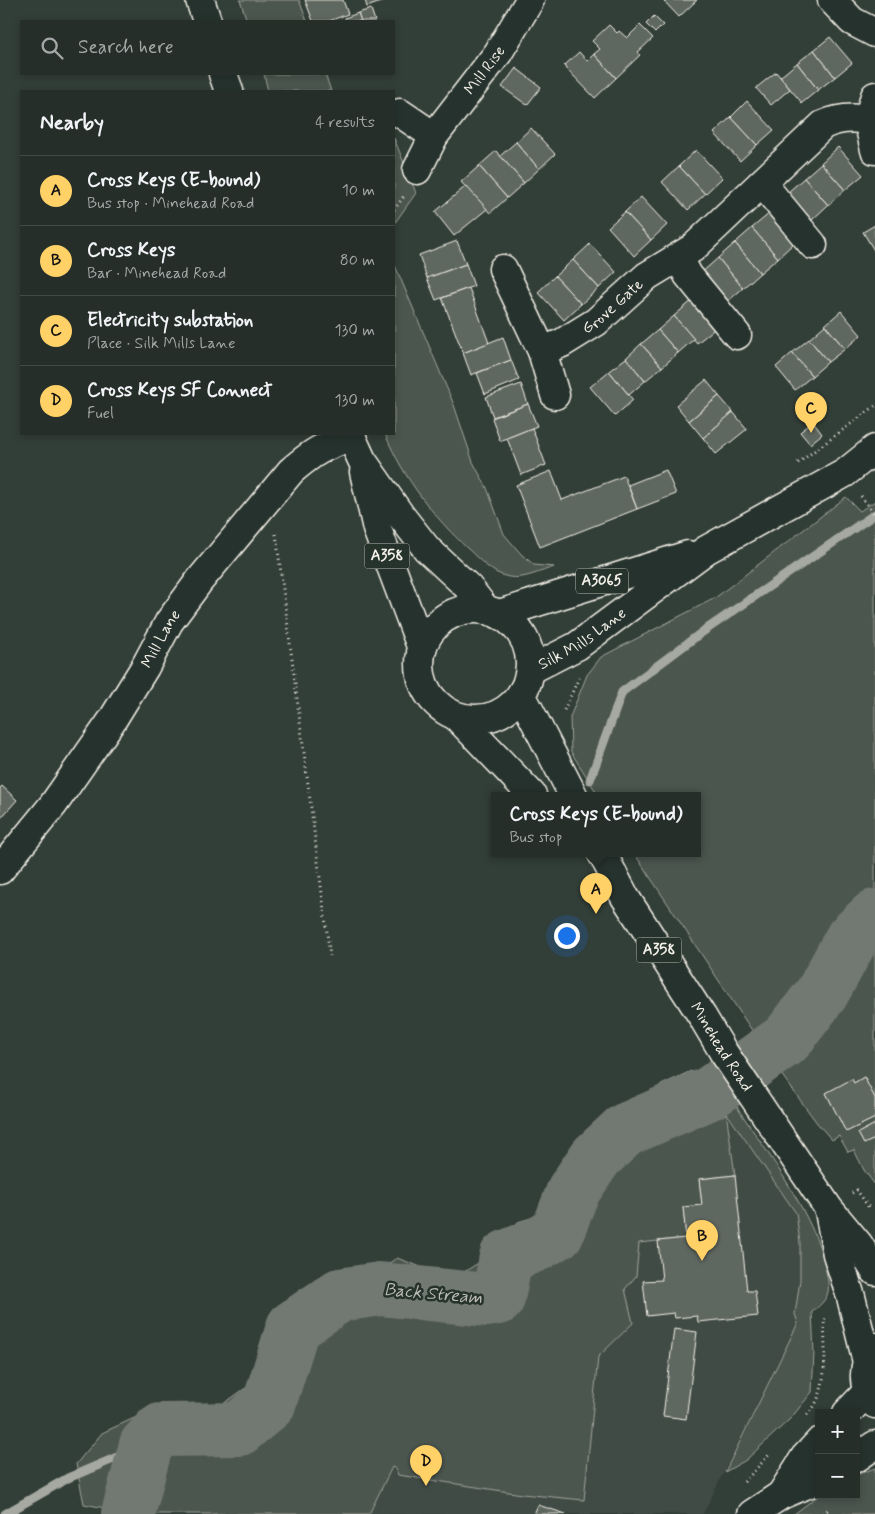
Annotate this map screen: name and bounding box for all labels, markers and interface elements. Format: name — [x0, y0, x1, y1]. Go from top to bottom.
search box — [20, 20, 395, 75]
icon: search — [38, 34, 66, 62]
text: Search here — [78, 35, 174, 60]
street label: Mill Rise — [459, 42, 510, 99]
text: Nearby — [40, 109, 104, 137]
text: 4 results — [315, 112, 375, 133]
text: Cross Keys (E-bound) — [87, 168, 260, 193]
text: A — [51, 180, 61, 201]
text: 10 m — [342, 180, 375, 201]
text: Bus stop · Minehead Road — [87, 193, 254, 214]
text: Cross Keys — [87, 238, 176, 263]
text: B — [51, 250, 61, 271]
text: 80 m — [340, 250, 375, 271]
text: Bar · Minehead Road — [87, 263, 226, 284]
street label: Grove Gate — [578, 274, 648, 339]
text: Electricity substation — [87, 308, 253, 333]
text: C — [50, 320, 62, 341]
text: 130 m — [334, 320, 375, 341]
text: Place · Silk Mills Lane — [87, 333, 236, 354]
text: Cross Keys SF Connect — [87, 378, 272, 403]
text: D — [50, 390, 62, 411]
text: 130 m — [334, 390, 375, 411]
pin: C — [795, 392, 827, 433]
text: Fuel — [87, 403, 114, 424]
road number: A358 — [364, 544, 410, 568]
road number: A3065 — [576, 568, 628, 594]
street label: Silk Mills Lane — [535, 602, 630, 675]
street label: Mill Lane — [136, 605, 185, 672]
popup — [491, 792, 701, 857]
text: Cross Keys (E-bound) — [509, 802, 683, 827]
text: Bus stop — [509, 827, 562, 848]
pin: A — [580, 873, 612, 914]
your location — [554, 923, 580, 949]
road number: A358 — [636, 938, 682, 962]
street label: Minehead Road — [685, 998, 758, 1096]
pin: B — [686, 1220, 718, 1261]
water label: Back Stream — [383, 1278, 483, 1310]
map controls — [815, 1409, 860, 1499]
button: + — [815, 1409, 860, 1454]
pin: D — [410, 1445, 442, 1486]
button: − — [815, 1454, 860, 1499]

